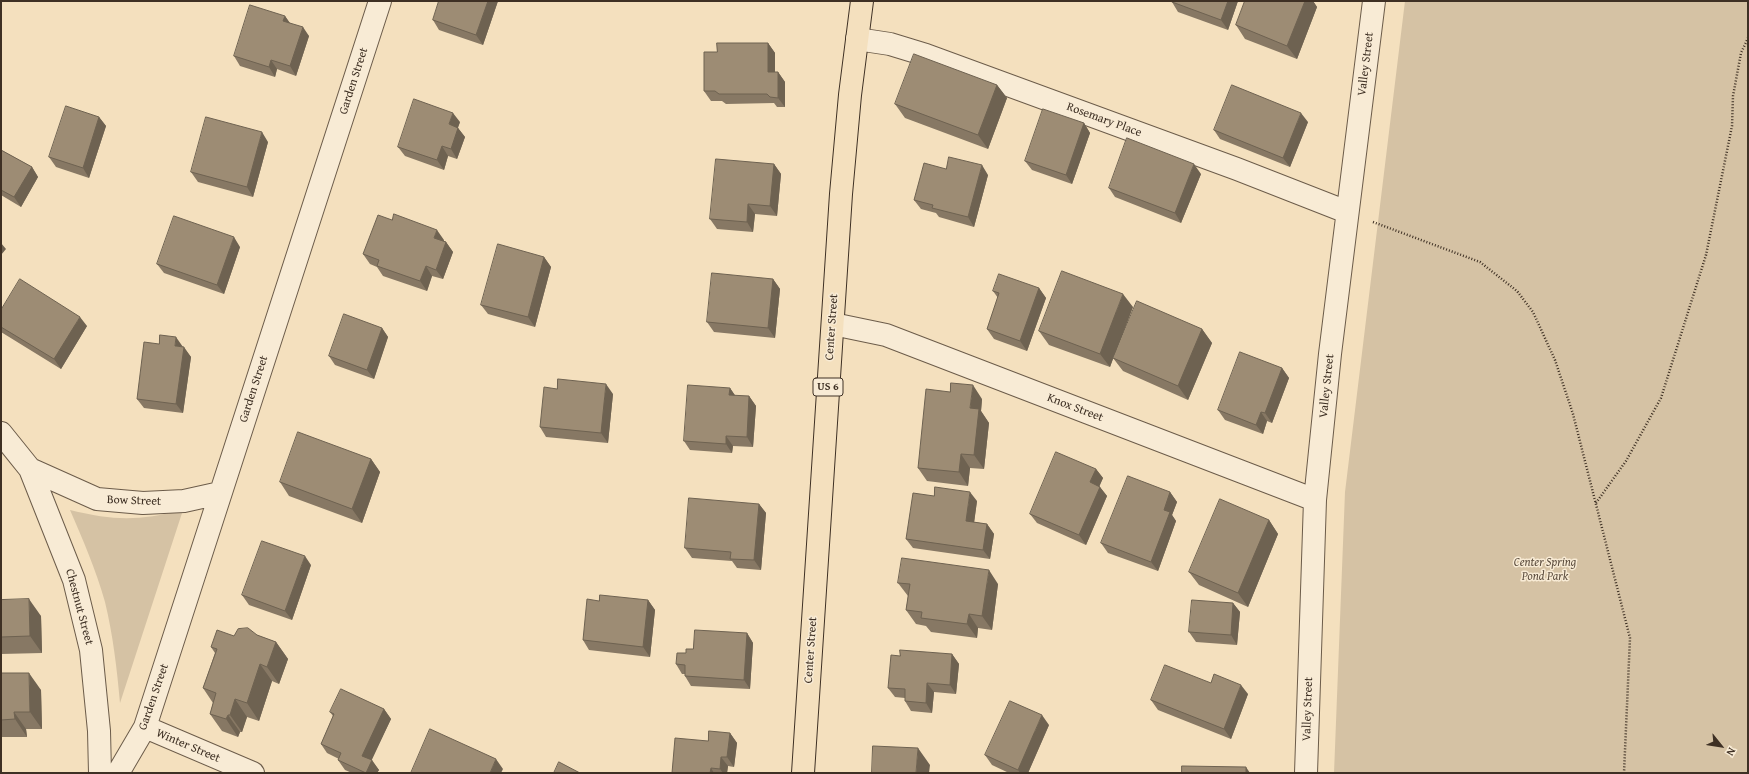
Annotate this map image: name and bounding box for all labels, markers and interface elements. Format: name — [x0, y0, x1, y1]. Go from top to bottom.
street label: Valley Street — [1355, 31, 1377, 97]
street label: Garden Street — [336, 46, 372, 116]
street label: Rosemary Place — [1064, 100, 1144, 140]
street label: Center Street — [822, 293, 842, 361]
street label: Valley Street — [1316, 353, 1338, 419]
street label: Garden Street — [236, 354, 272, 424]
road number: US 6 — [813, 378, 843, 396]
street label: Knox Street — [1045, 391, 1105, 425]
street label: Bow Street — [107, 493, 161, 509]
park label: Center Spring Pond Park — [1514, 556, 1576, 584]
street label: Chestnut Street — [62, 567, 96, 647]
street label: Center Street — [801, 616, 821, 684]
street label: Garden Street — [136, 662, 172, 732]
street label: Valley Street — [1300, 677, 1316, 741]
street label: Winter Street — [154, 726, 222, 766]
north arrow — [1701, 726, 1741, 766]
text: N — [1723, 745, 1740, 759]

